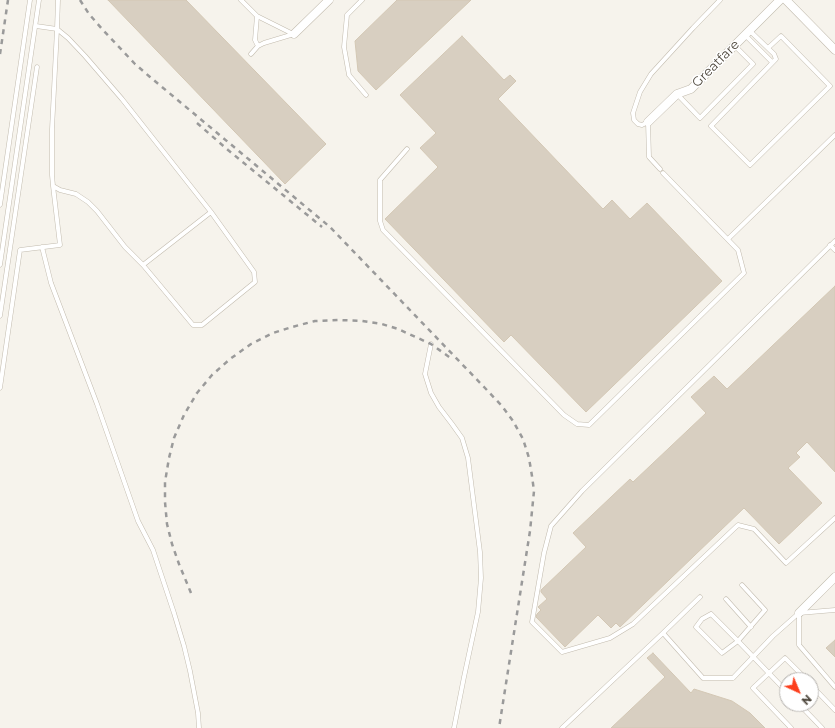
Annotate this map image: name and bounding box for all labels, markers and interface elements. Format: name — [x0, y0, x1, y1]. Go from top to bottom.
street label: Greatfare — [689, 37, 743, 91]
north arrow — [779, 672, 819, 712]
text: N — [799, 692, 815, 708]

